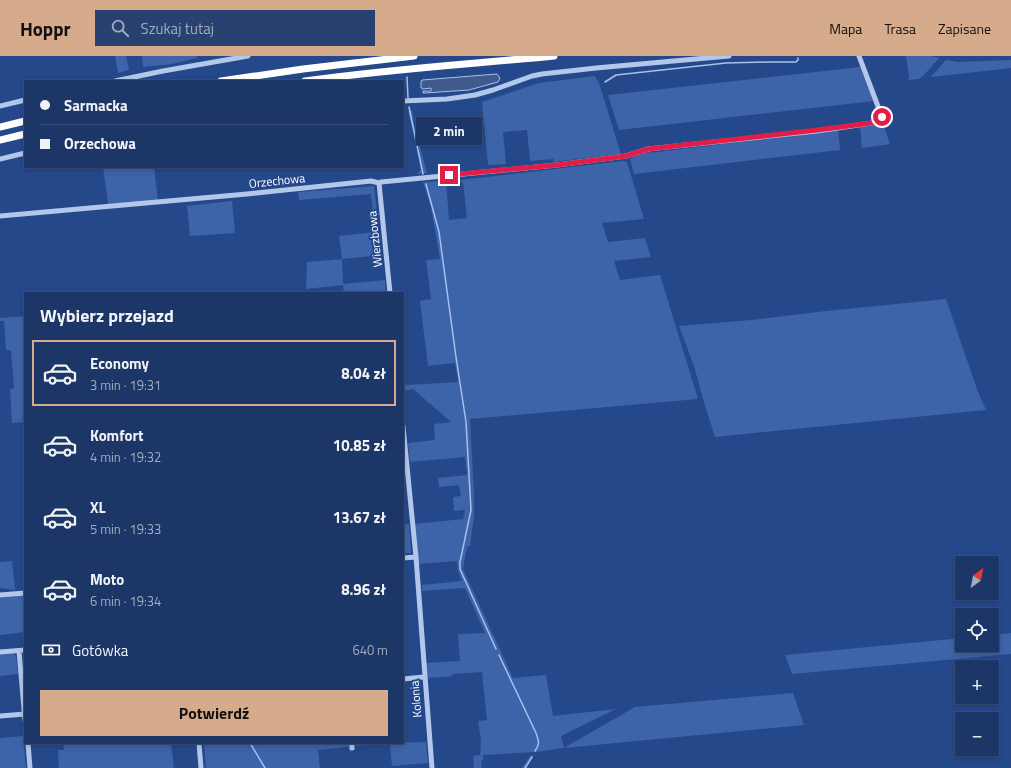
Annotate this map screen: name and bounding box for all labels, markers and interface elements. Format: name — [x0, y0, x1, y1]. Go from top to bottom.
search box — [95, 10, 375, 46]
text: Hoppr — [20, 14, 71, 43]
icon: search — [109, 17, 131, 39]
text: Szukaj tutaj — [141, 17, 214, 40]
text: Mapa — [829, 18, 862, 39]
text: Trasa — [884, 18, 916, 39]
text: Zapisane — [938, 18, 991, 39]
text: Sarmacka — [64, 94, 128, 117]
route start — [873, 108, 891, 126]
callout: 2 min — [416, 117, 482, 145]
text: 2 min — [433, 121, 465, 141]
text: Orzechowa — [64, 132, 136, 155]
route end — [440, 166, 458, 184]
street label: Orzechowa — [248, 168, 306, 193]
street label: Wierzbowa — [362, 210, 387, 268]
text: Wybierz przejazd — [40, 302, 174, 329]
text: Economy — [90, 352, 149, 375]
icon: car — [42, 355, 78, 391]
text: 8.04 zł — [341, 362, 386, 385]
text: 3 min · 19:31 — [90, 375, 161, 395]
text: Komfort — [90, 424, 144, 447]
icon: car — [42, 427, 78, 463]
text: 10.85 zł — [333, 434, 386, 457]
text: 4 min · 19:32 — [90, 447, 161, 467]
text: XL — [90, 496, 106, 519]
icon: car — [42, 499, 78, 535]
text: 13.67 zł — [333, 506, 386, 529]
text: 5 min · 19:33 — [90, 519, 161, 539]
north arrow — [955, 556, 999, 600]
map controls — [955, 556, 999, 756]
text: Moto — [90, 568, 124, 591]
icon: car — [42, 571, 78, 607]
text: 8.96 zł — [341, 578, 386, 601]
text: 6 min · 19:34 — [90, 591, 161, 611]
button: locate — [955, 608, 999, 652]
icon: cash — [40, 639, 62, 661]
text: Gotówka — [72, 639, 128, 662]
text: 640 m — [352, 640, 388, 660]
button: + — [955, 660, 999, 704]
street label: Kolonia — [404, 680, 427, 718]
button: Potwierdź — [40, 690, 388, 736]
button: − — [955, 712, 999, 756]

